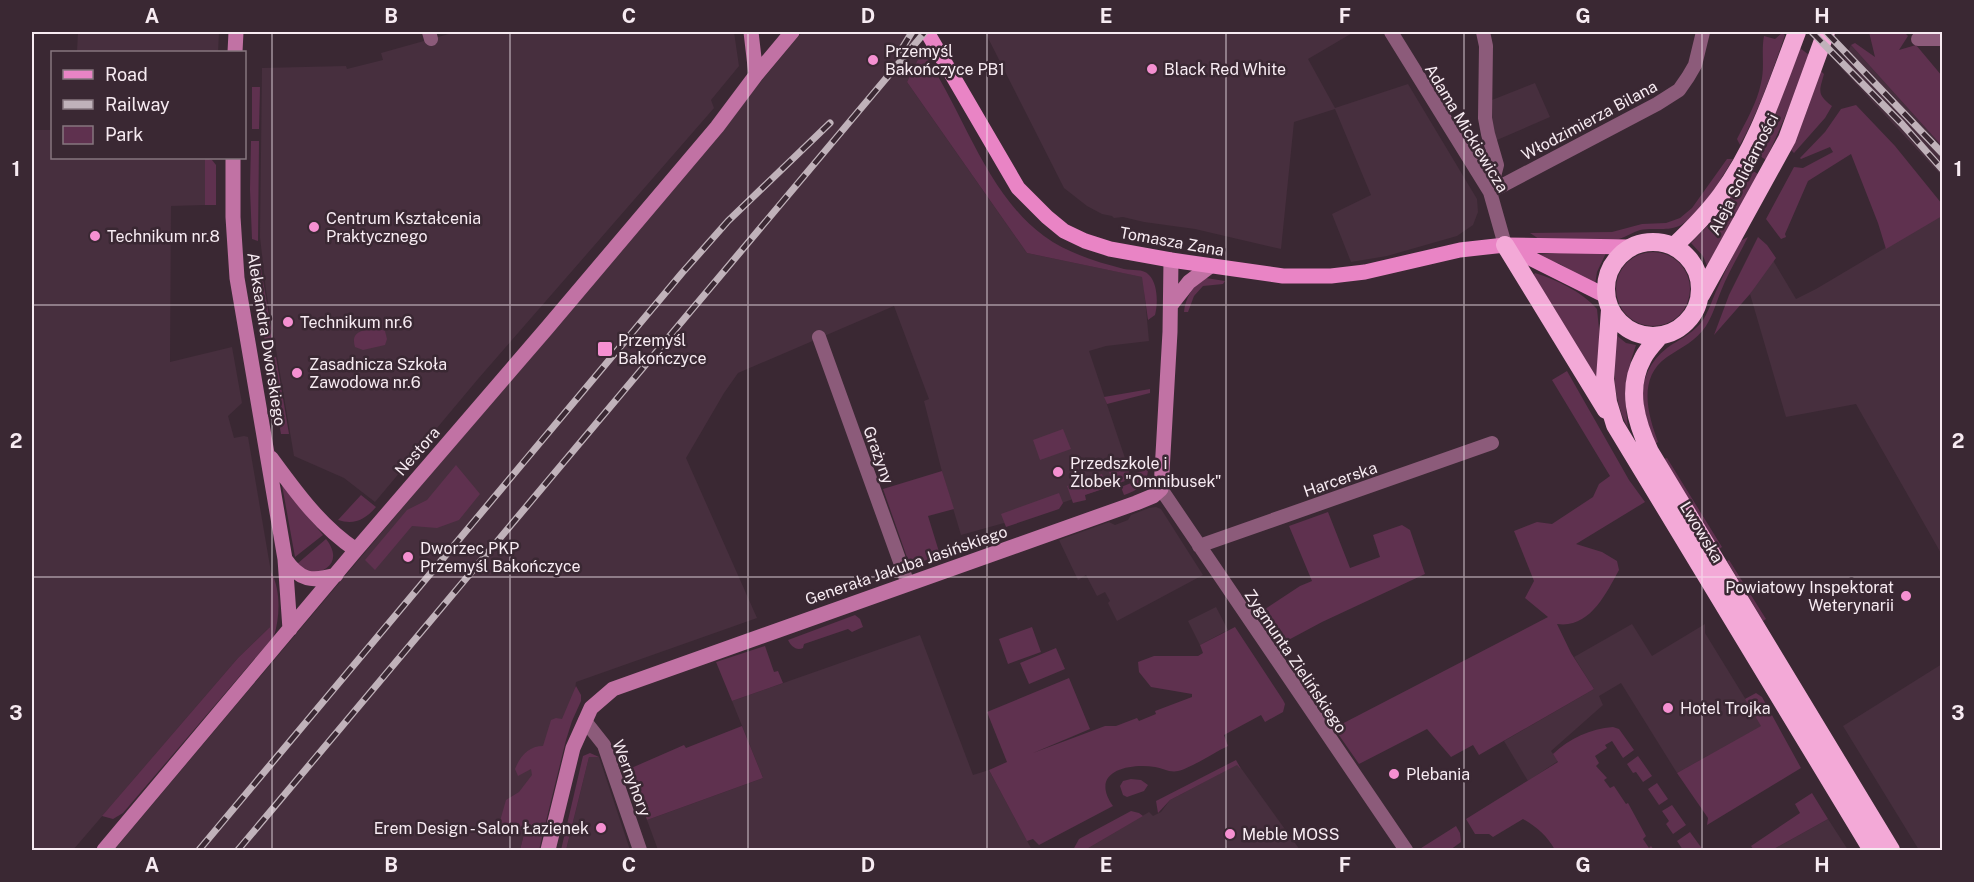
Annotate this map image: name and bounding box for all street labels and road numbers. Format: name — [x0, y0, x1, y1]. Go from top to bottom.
street label: Adama Mickiewicza — [1421, 61, 1512, 196]
street label: Włodzimierza Bilana — [1518, 77, 1660, 164]
street label: Aleja Solidarności — [1705, 110, 1782, 238]
street label: Tomasza Zana — [1118, 223, 1226, 260]
street label: Aleksandra Dworskiego — [243, 251, 290, 427]
street label: Nestora — [391, 423, 444, 480]
street label: Grażyny — [859, 424, 898, 487]
street label: Harcerska — [1301, 458, 1380, 501]
street label: Lwowska — [1676, 498, 1727, 566]
street label: Generała Jakuba Jasińskiego — [803, 522, 1010, 609]
street label: Zygmunta Zielińskiego — [1240, 586, 1351, 737]
street label: Wernyhory — [608, 737, 655, 820]

